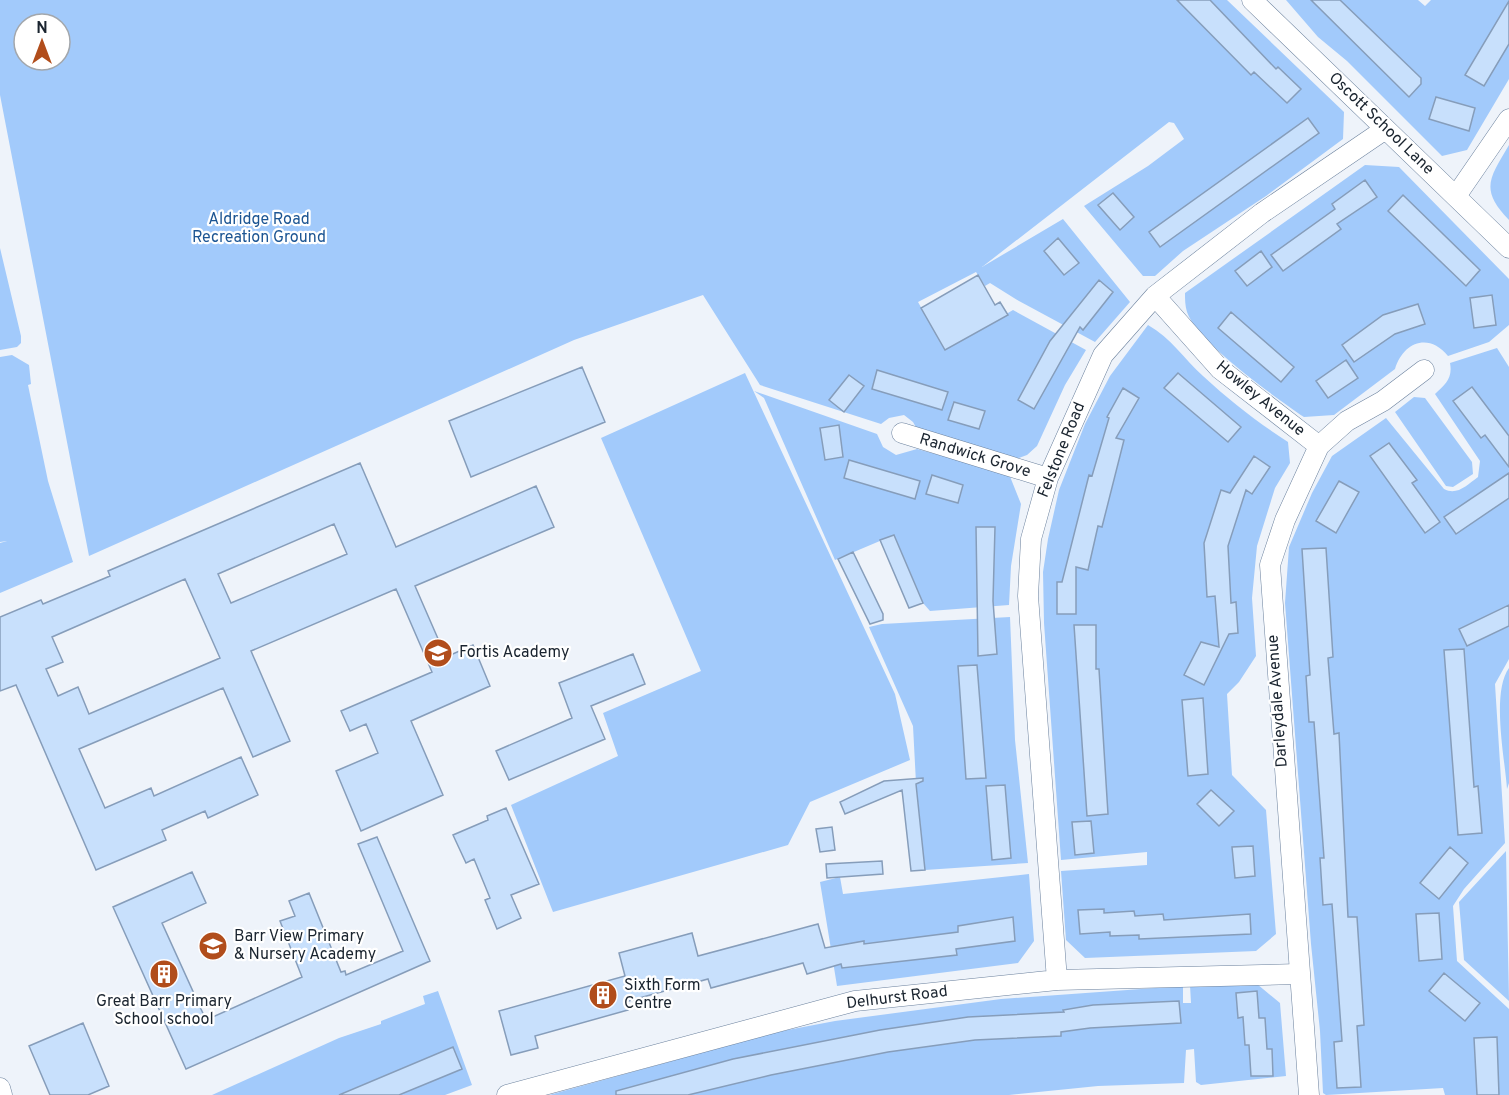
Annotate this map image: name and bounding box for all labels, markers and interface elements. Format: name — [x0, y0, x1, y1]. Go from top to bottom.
north arrow — [12, 12, 72, 72]
text: N — [36, 19, 48, 39]
street label: Oscott School Lane — [1324, 68, 1438, 180]
park label: Aldridge Road Recreation Ground — [192, 210, 326, 248]
street label: Howley Avenue — [1211, 357, 1309, 441]
street label: Felstone Road — [1034, 399, 1090, 501]
street label: Randwick Grove — [917, 430, 1033, 482]
street label: Darleydale Avenue — [1263, 634, 1293, 768]
school or university icon: Fortis Academy — [422, 637, 454, 669]
place label: Fortis Academy — [459, 643, 569, 663]
place label: Barr View Primary & Nursery Academy — [234, 927, 376, 965]
school or university icon: Barr View Primary & Nursery Academy — [197, 930, 229, 962]
building icon: Great Barr Primary School school — [148, 958, 180, 990]
place label: Sixth Form Centre — [624, 976, 701, 1014]
building icon: Sixth Form Centre — [587, 979, 619, 1011]
street label: Delhurst Road — [845, 982, 949, 1014]
place label: Great Barr Primary School school — [96, 992, 232, 1030]

